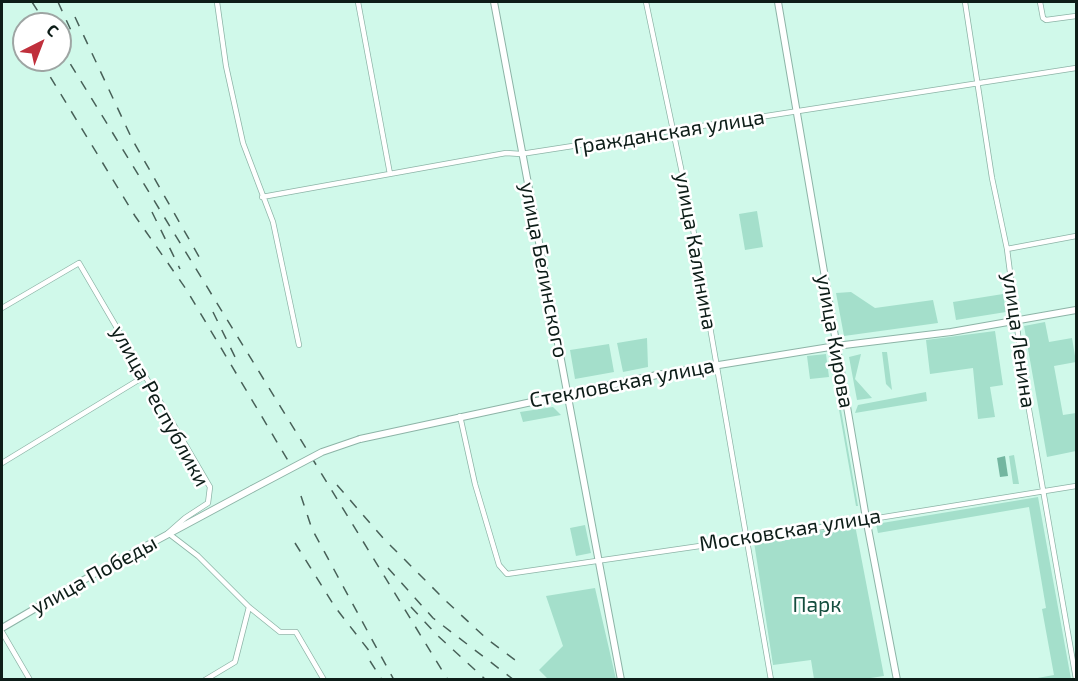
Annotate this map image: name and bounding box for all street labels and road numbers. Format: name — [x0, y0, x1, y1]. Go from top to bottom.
street label: Гражданская улица — [572, 104, 766, 160]
street label: улица Калинина — [670, 170, 722, 332]
street label: улица Белинского — [515, 180, 573, 360]
street label: улица Ленина — [997, 271, 1041, 409]
street label: улица Кирова — [811, 272, 859, 410]
street label: улица Республики — [105, 321, 215, 491]
street label: Стекловская улица — [527, 353, 717, 413]
street label: Московская улица — [697, 503, 883, 557]
street label: улица Победы — [27, 530, 161, 620]

